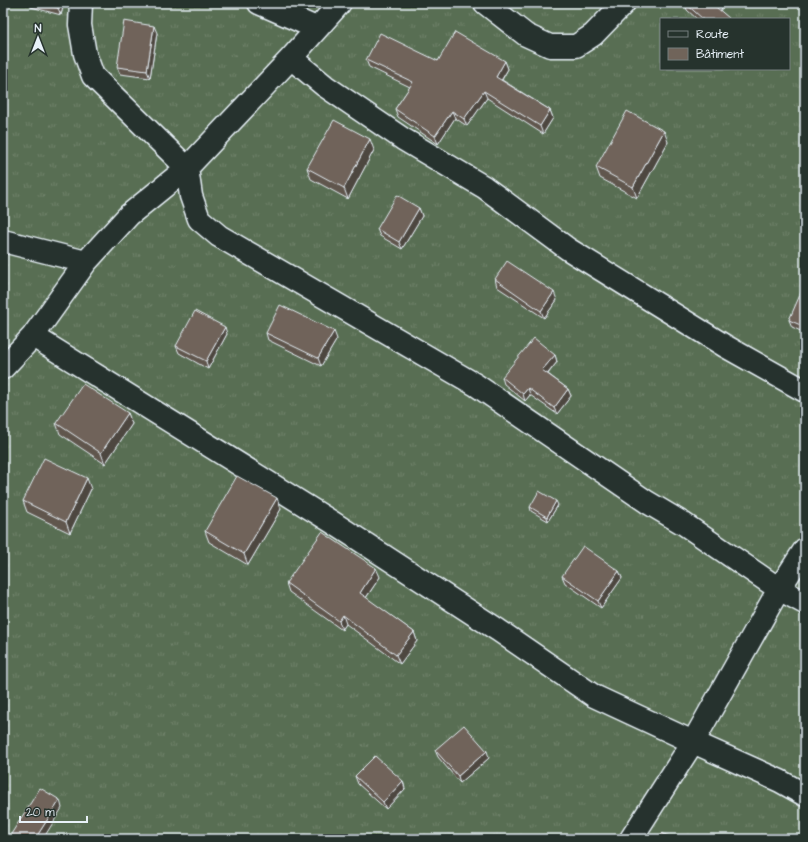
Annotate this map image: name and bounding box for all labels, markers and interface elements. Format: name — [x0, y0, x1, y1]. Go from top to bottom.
north arrow — [18, 18, 58, 58]
legend — [660, 18, 790, 70]
text: N — [35, 21, 42, 36]
text: Route — [696, 26, 729, 43]
text: Bâtiment — [696, 46, 744, 63]
scale bar — [20, 798, 87, 824]
text: 20 m — [26, 804, 55, 821]

